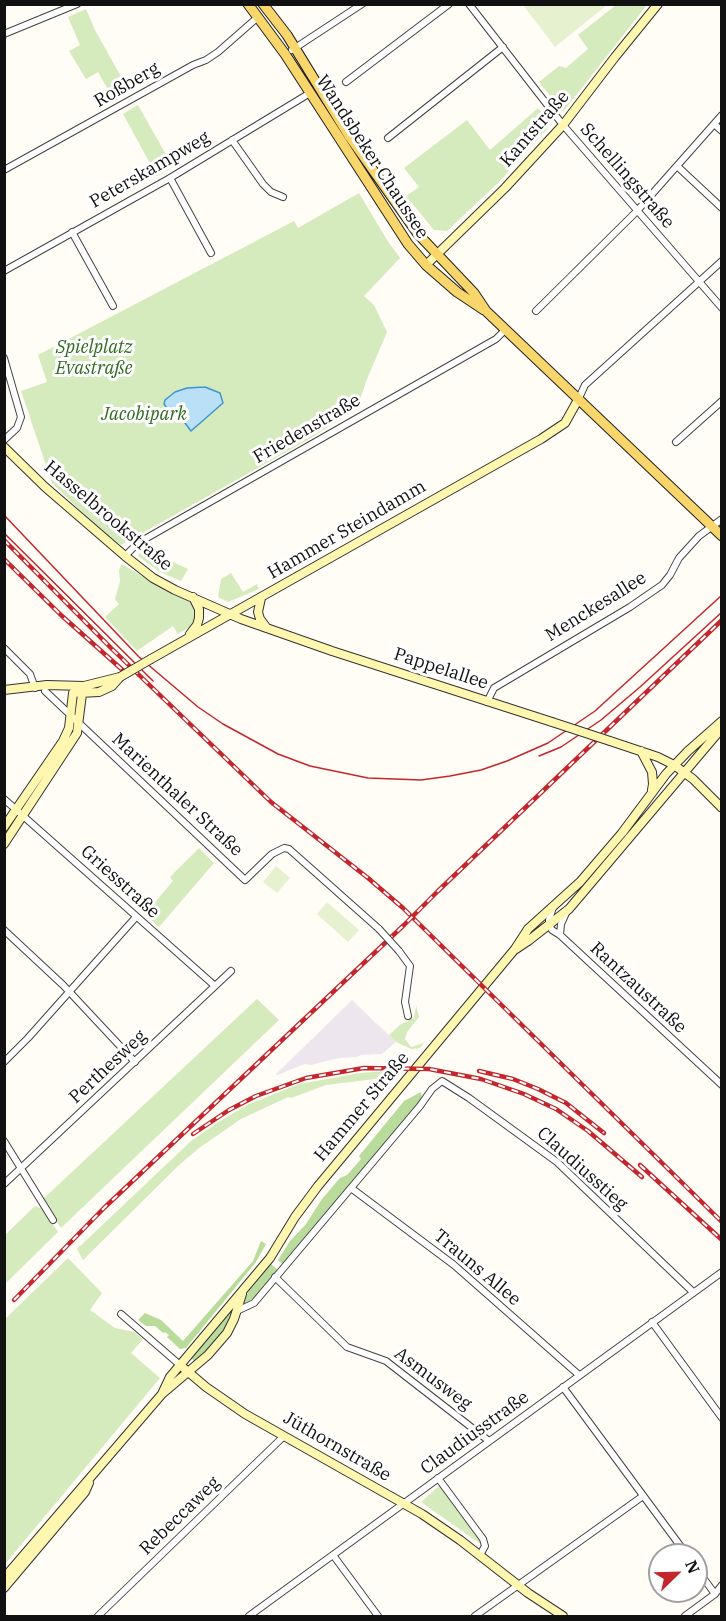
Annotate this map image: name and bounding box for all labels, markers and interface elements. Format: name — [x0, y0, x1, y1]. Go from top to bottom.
street label: Roßberg — [90, 58, 164, 112]
street label: Wandsbeker Chaussee — [311, 71, 433, 243]
street label: Kantstraße — [496, 86, 574, 172]
street label: Schellingstraße — [575, 119, 679, 233]
street label: Peterskampweg — [86, 127, 214, 213]
park label: Spielplatz Evastraße — [55, 337, 133, 380]
street label: Friedenstraße — [249, 390, 365, 468]
park label: Jacobipark — [101, 404, 187, 426]
street label: Hasselbrookstraße — [40, 456, 176, 576]
street label: Hammer Steindamm — [264, 476, 430, 584]
street label: Menckesallee — [542, 567, 650, 647]
street label: Pappelallee — [391, 644, 491, 694]
street label: Marienthaler Straße — [107, 729, 247, 861]
street label: Griesstraße — [76, 841, 164, 923]
street label: Rantzaustraße — [585, 938, 691, 1038]
street label: Perthesweg — [65, 1026, 151, 1108]
street label: Hammer Straße — [310, 1048, 414, 1166]
street label: Claudiusstieg — [532, 1123, 632, 1215]
street label: Trauns Allee — [429, 1225, 525, 1311]
street label: Asmusweg — [390, 1343, 476, 1415]
street label: Claudiusstraße — [417, 1387, 533, 1479]
street label: Jüthornstraße — [279, 1408, 395, 1486]
street label: Rebeccaweg — [135, 1472, 225, 1560]
north arrow — [648, 1543, 708, 1603]
text: N — [681, 1557, 704, 1576]

